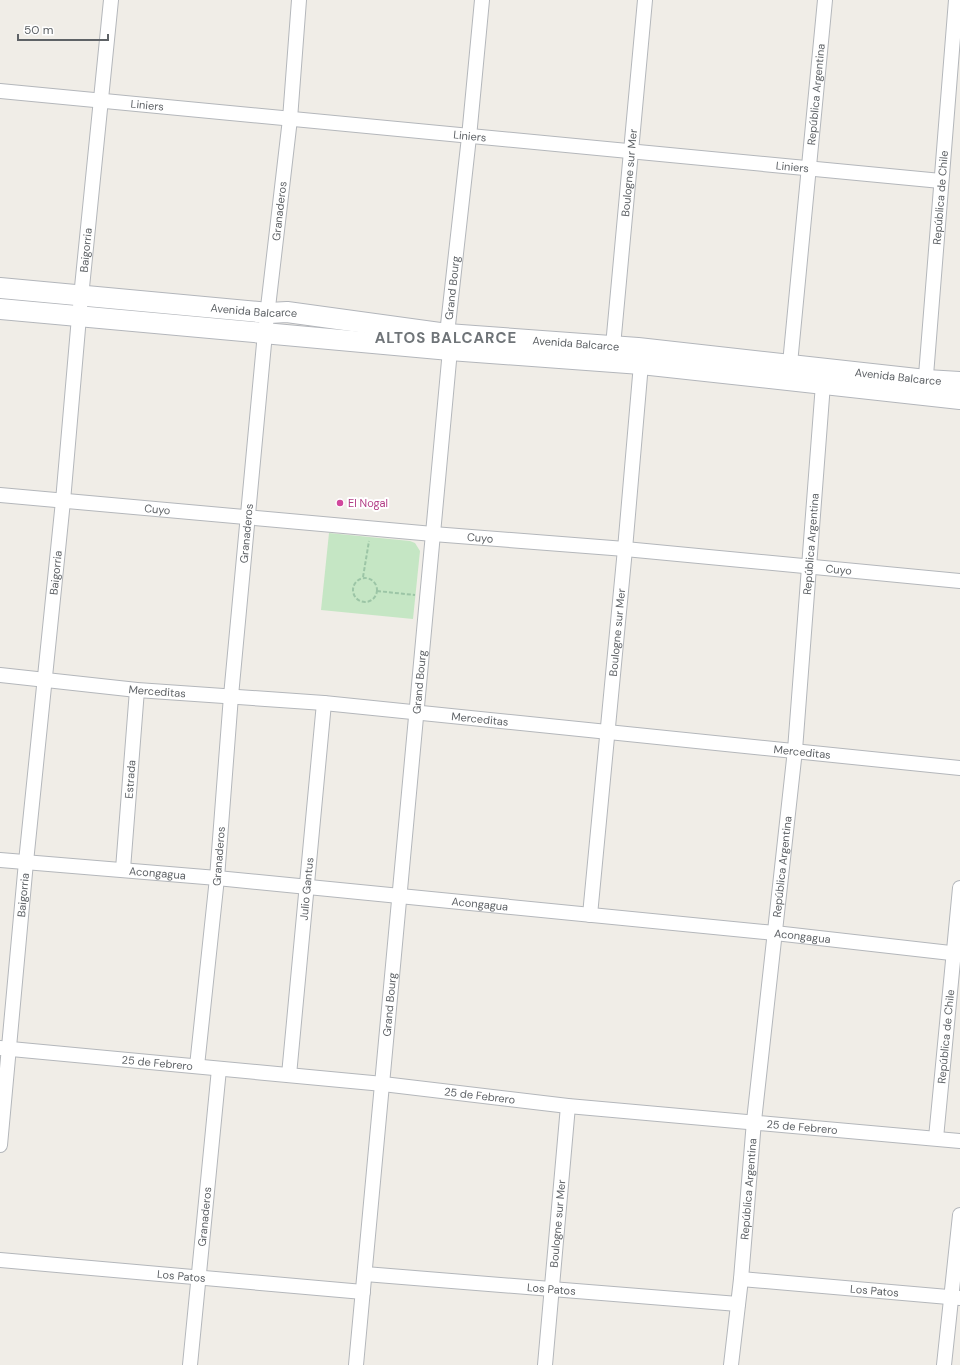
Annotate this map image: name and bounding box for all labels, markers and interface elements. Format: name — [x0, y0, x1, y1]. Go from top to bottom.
scale bar — [18, 16, 108, 42]
text: 50 m — [24, 22, 53, 38]
street label: República Argentina — [804, 43, 828, 146]
street label: Liniers — [130, 97, 165, 114]
street label: Liniers — [453, 127, 487, 144]
street label: Boulogne sur Mer — [618, 128, 640, 217]
street label: República de Chile — [929, 150, 951, 245]
street label: Liniers — [775, 158, 810, 175]
street label: Granaderos — [269, 181, 290, 242]
street label: Baigorria — [77, 227, 95, 273]
street label: Grand Bourg — [442, 255, 463, 321]
street label: Avenida Balcarce — [210, 301, 298, 320]
district label: ALTOS BALCARCE — [375, 328, 517, 348]
street label: Avenida Balcarce — [532, 333, 620, 354]
street label: Avenida Balcarce — [854, 365, 942, 388]
street label: República Argentina — [800, 493, 822, 595]
place label: El Nogal — [348, 496, 388, 510]
marker: El Nogal — [335, 498, 345, 508]
street label: Cuyo — [144, 501, 171, 517]
street label: Granaderos — [236, 503, 256, 564]
street label: Cuyo — [466, 530, 494, 546]
street label: Baigorria — [46, 550, 65, 596]
street label: Cuyo — [825, 561, 852, 578]
street label: Boulogne sur Mer — [606, 588, 628, 677]
street label: Grand Bourg — [409, 649, 429, 715]
street label: Merceditas — [128, 682, 186, 700]
street label: Merceditas — [451, 709, 509, 729]
street label: Merceditas — [773, 742, 831, 762]
street label: Estrada — [122, 759, 139, 799]
street label: República Argentina — [770, 815, 795, 918]
street label: Granaderos — [209, 826, 228, 887]
street label: Julio Gantus — [297, 857, 316, 921]
street label: Acongagua — [129, 864, 186, 882]
street label: Baigorria — [14, 872, 32, 918]
street label: Acongagua — [451, 894, 509, 914]
street label: Acongagua — [773, 926, 831, 946]
street label: Grand Bourg — [379, 972, 399, 1037]
street label: República de Chile — [934, 989, 957, 1084]
street label: 25 de Febrero — [121, 1052, 194, 1073]
street label: 25 de Febrero — [443, 1084, 516, 1107]
street label: 25 de Febrero — [766, 1117, 838, 1137]
street label: República Argentina — [737, 1138, 760, 1240]
street label: Boulogne sur Mer — [547, 1179, 568, 1268]
street label: Granaderos — [195, 1186, 214, 1247]
street label: Los Patos — [156, 1267, 206, 1285]
street label: Los Patos — [527, 1280, 576, 1298]
street label: Los Patos — [850, 1281, 899, 1300]

